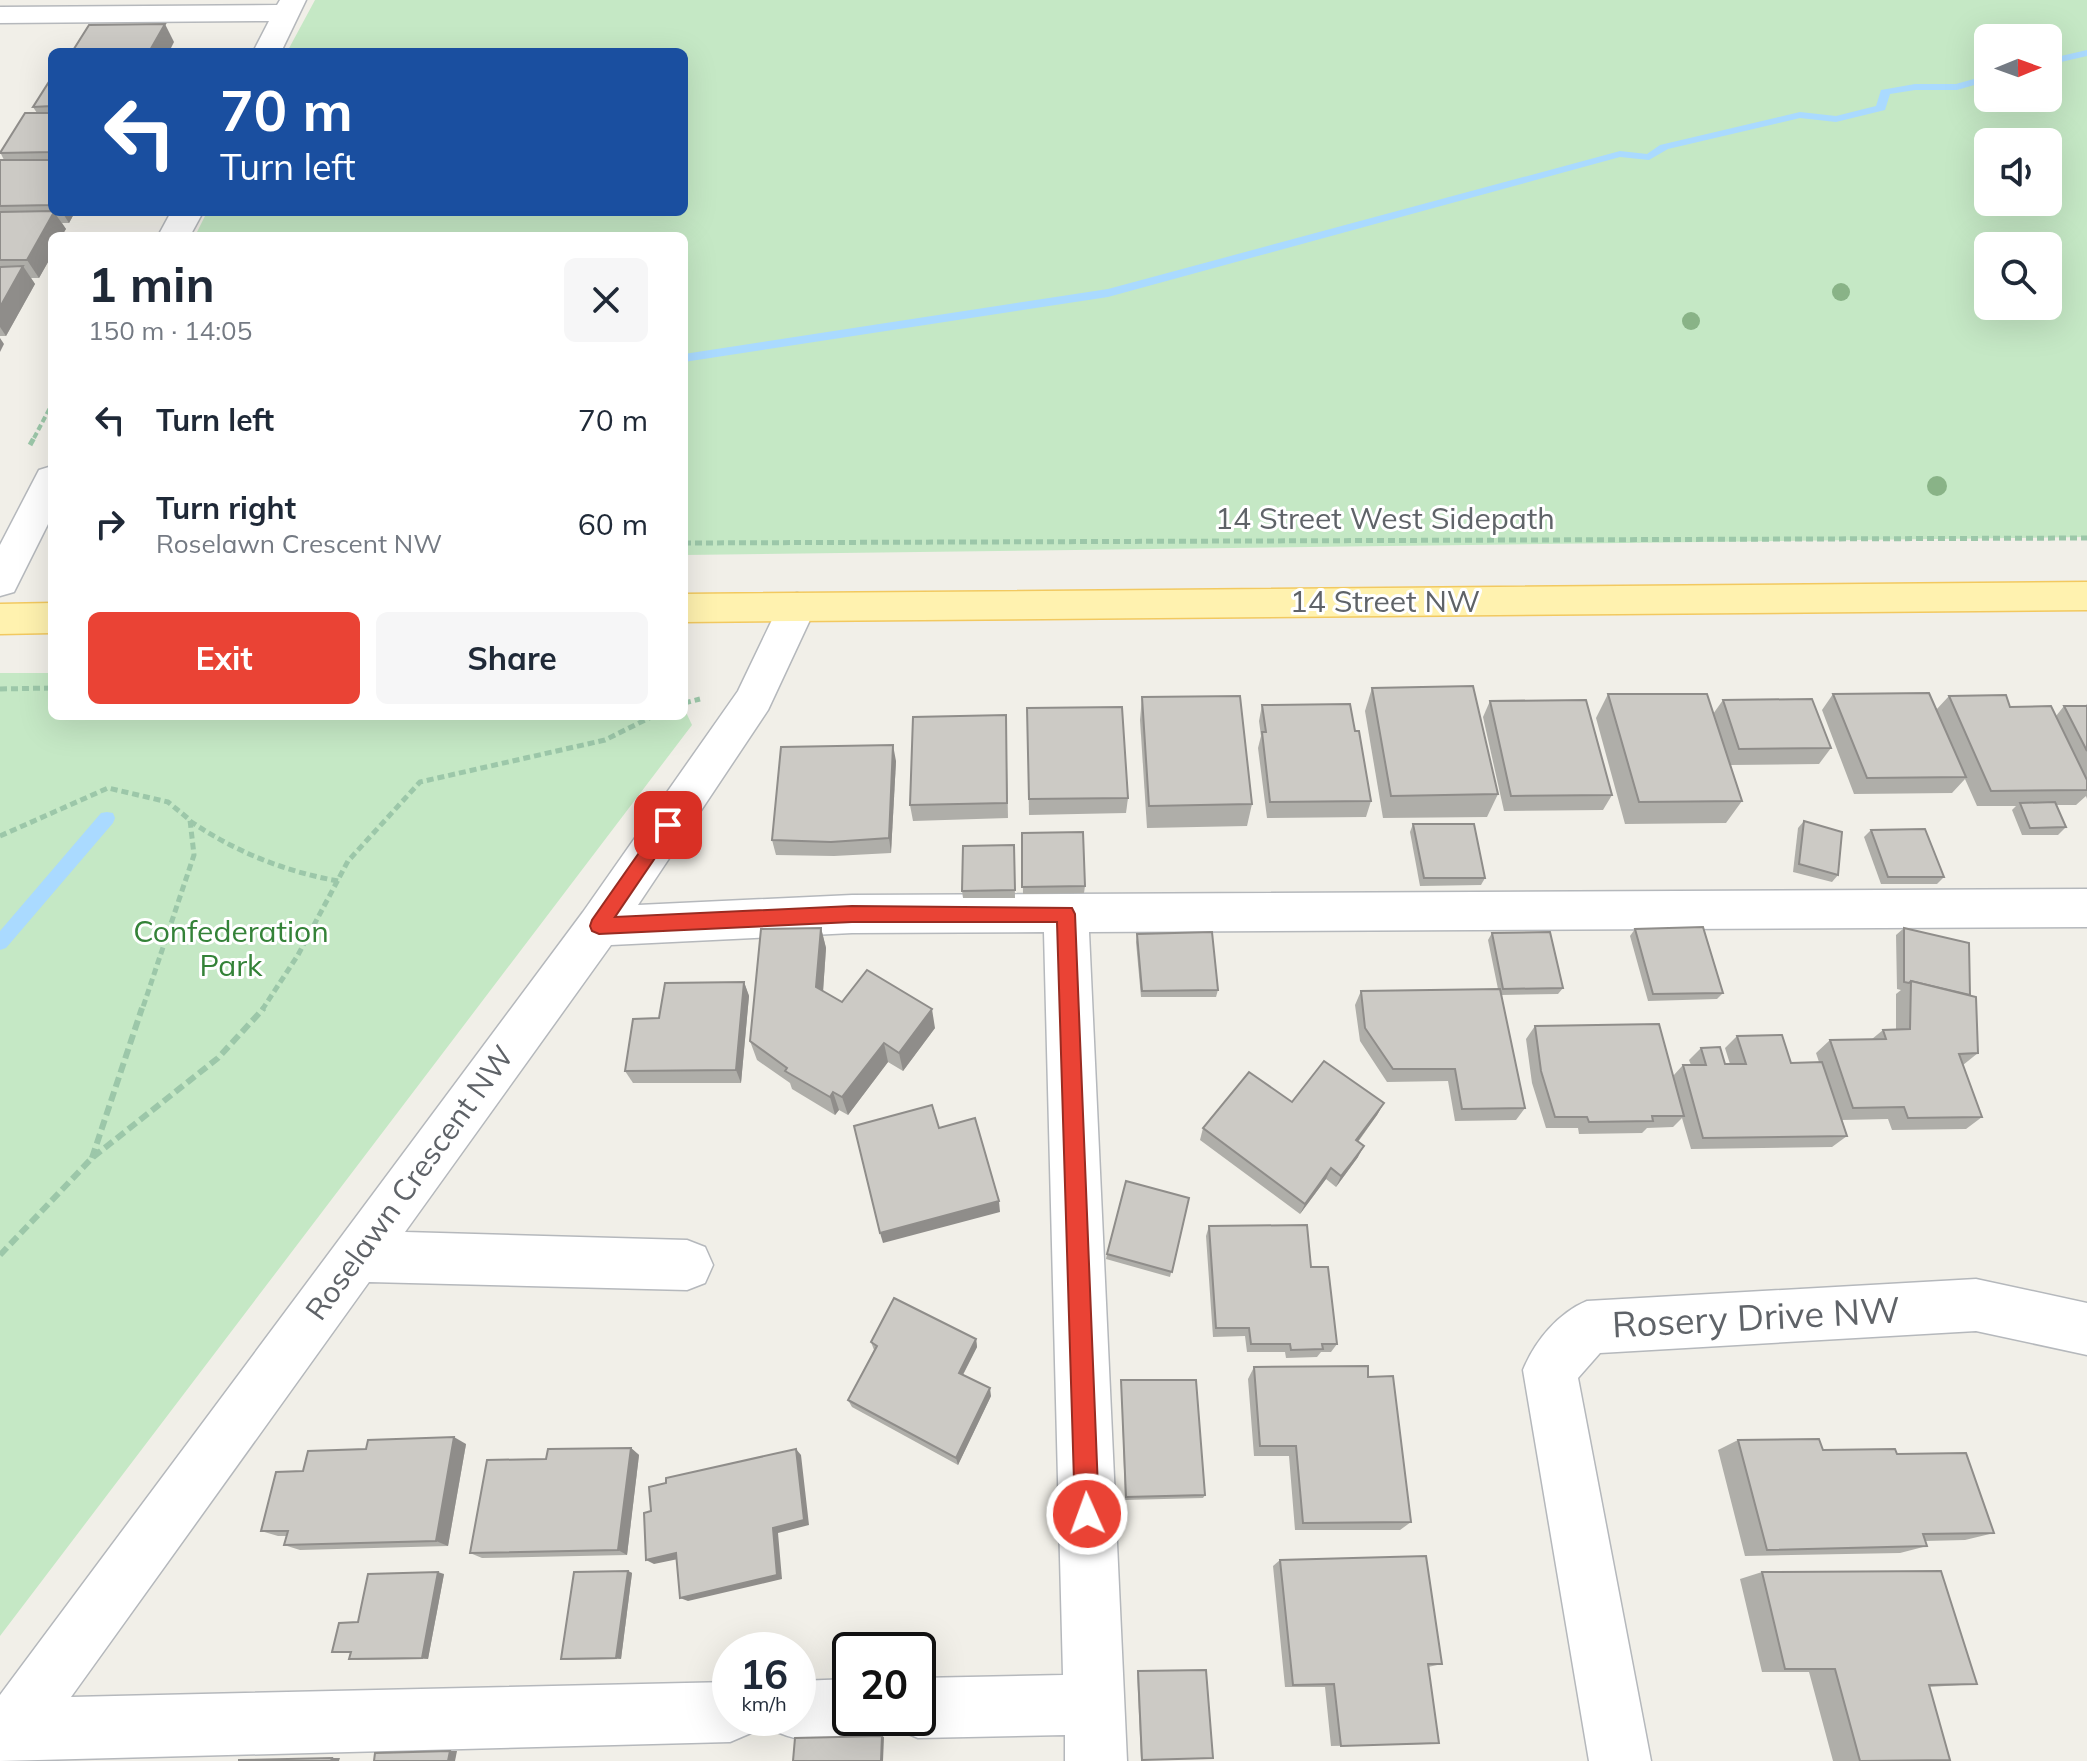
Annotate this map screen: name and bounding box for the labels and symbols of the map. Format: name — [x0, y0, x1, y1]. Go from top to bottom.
north arrow — [1974, 24, 2062, 112]
street label: 14 Street West Sidepath — [1215, 499, 1555, 537]
street label: 14 Street NW — [1290, 582, 1480, 620]
pin — [634, 791, 702, 859]
park label: Confederation Park — [133, 912, 329, 984]
street label: Roselawn Crescent NW — [297, 1038, 522, 1327]
street label: Rosery Drive NW — [1611, 1286, 1901, 1347]
position arrow — [1045, 1472, 1129, 1556]
speed limit sign: 20 — [832, 1632, 936, 1736]

